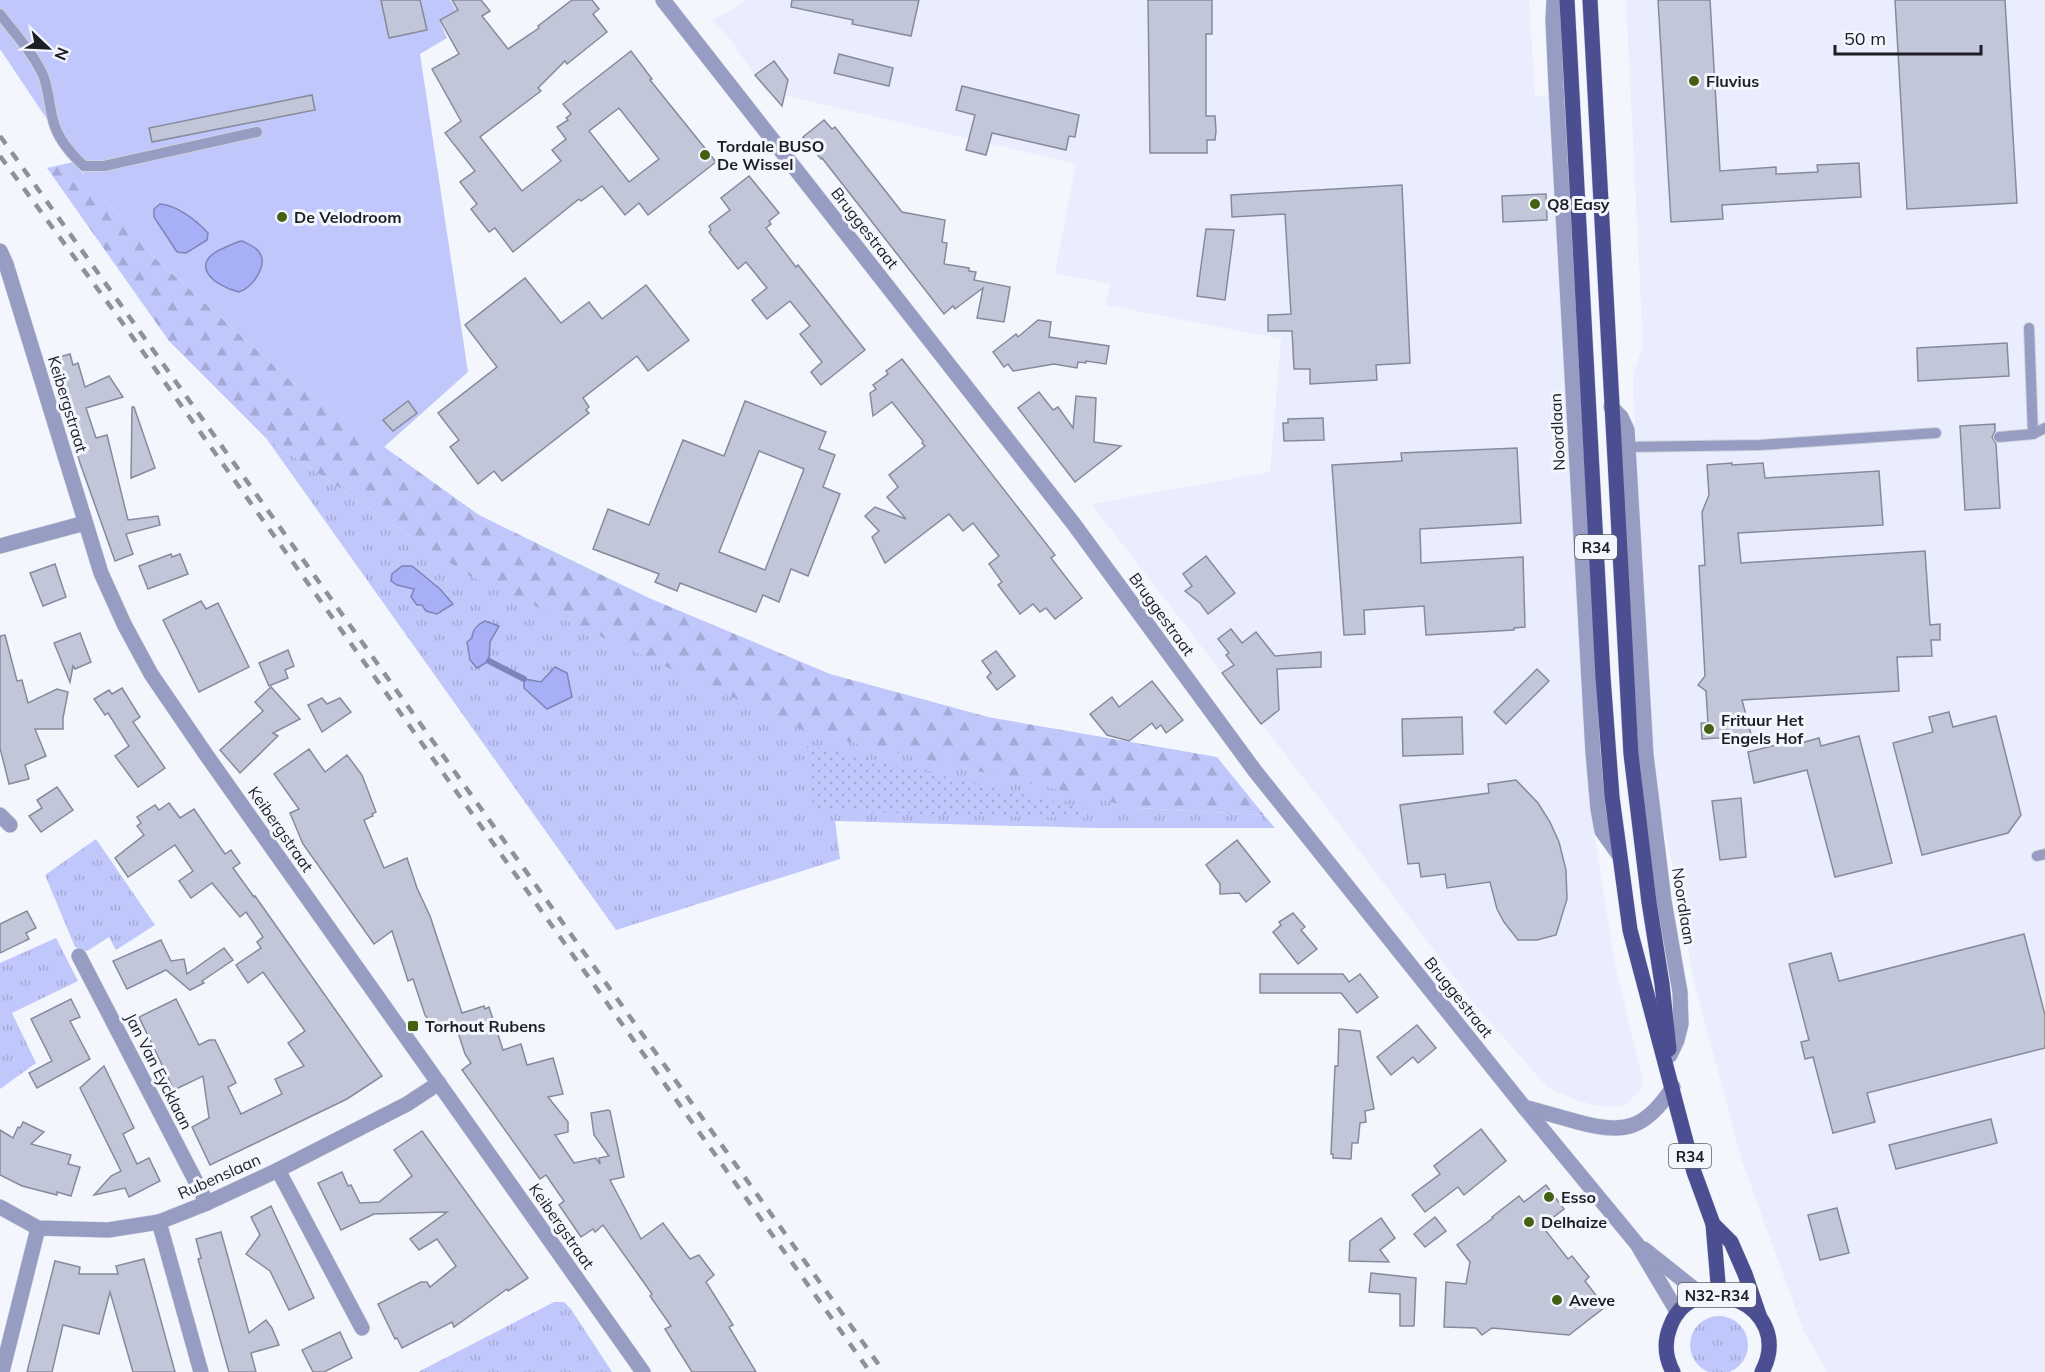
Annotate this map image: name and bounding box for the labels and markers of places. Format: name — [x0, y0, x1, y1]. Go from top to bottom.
place label: Fluvius — [1706, 71, 1759, 91]
marker: Fluvius — [1687, 74, 1701, 88]
place label: Tordale BUSO De Wissel — [717, 136, 824, 174]
marker: Tordale BUSO De Wissel — [698, 148, 712, 162]
place label: Q8 Easy — [1547, 194, 1610, 214]
marker: Q8 Easy — [1528, 197, 1542, 211]
place label: De Velodroom — [294, 207, 402, 227]
marker: De Velodroom — [275, 210, 289, 224]
place label: Frituur Het Engels Hof — [1721, 710, 1804, 748]
marker: Frituur Het Engels Hof — [1702, 722, 1716, 736]
place label: Torhout Rubens — [425, 1016, 546, 1036]
marker: Torhout Rubens — [406, 1019, 420, 1033]
place label: Esso — [1561, 1187, 1596, 1207]
marker: Esso — [1542, 1190, 1556, 1204]
place label: Delhaize — [1541, 1212, 1607, 1232]
marker: Delhaize — [1522, 1215, 1536, 1229]
place label: Aveve — [1569, 1290, 1615, 1310]
marker: Aveve — [1550, 1293, 1564, 1307]

